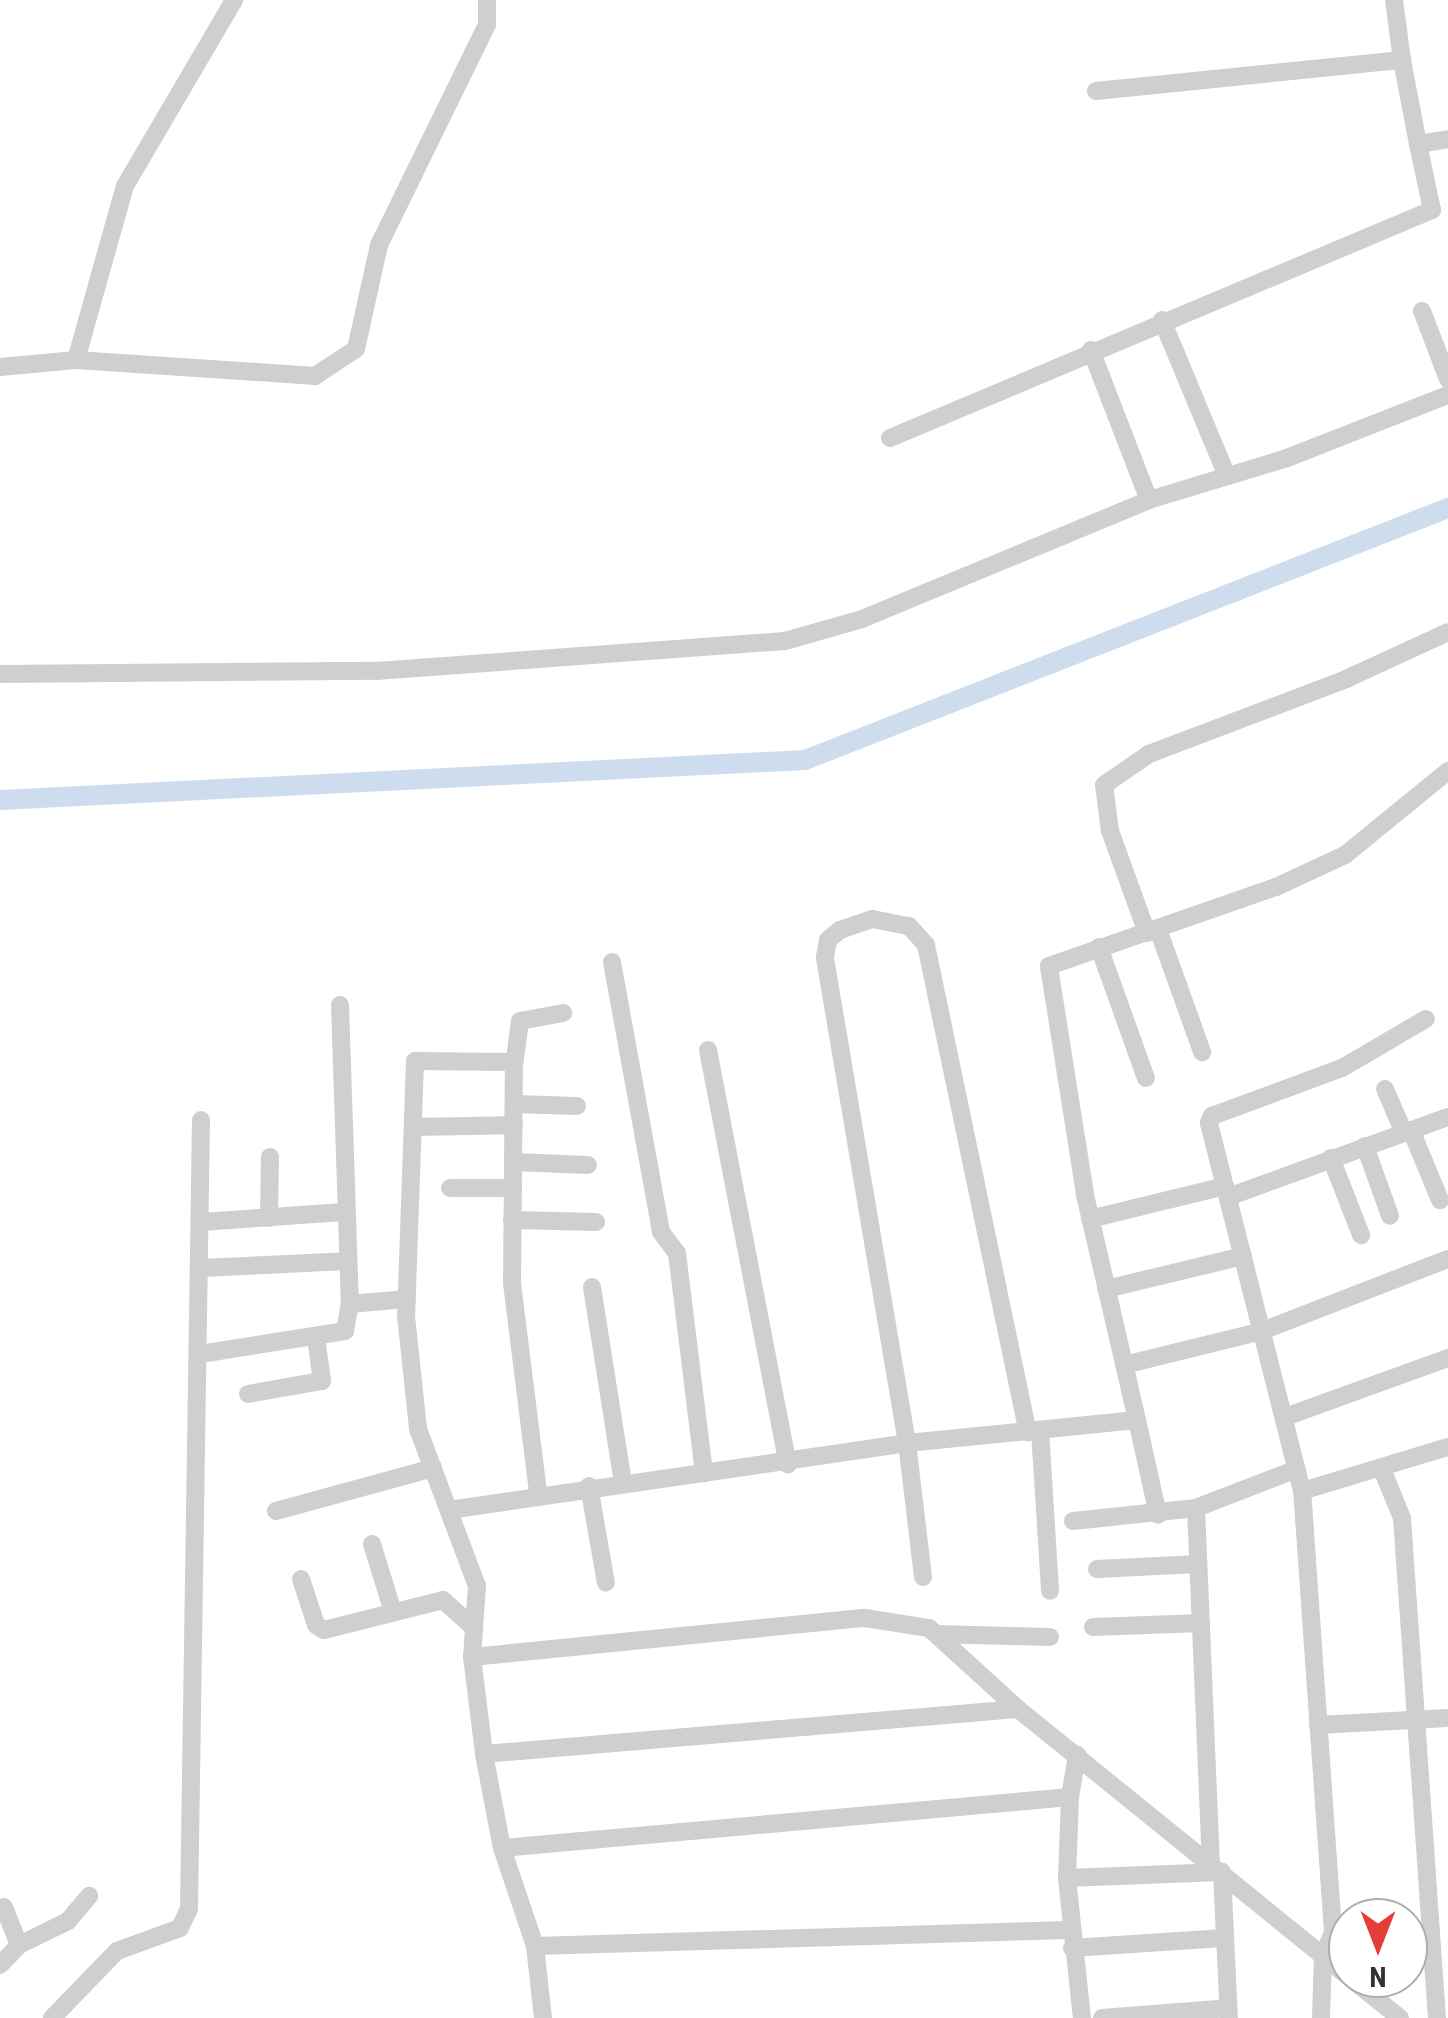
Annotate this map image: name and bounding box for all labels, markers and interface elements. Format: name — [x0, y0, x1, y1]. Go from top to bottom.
north arrow — [1328, 1898, 1428, 1998]
text: N — [1369, 1960, 1387, 1993]

